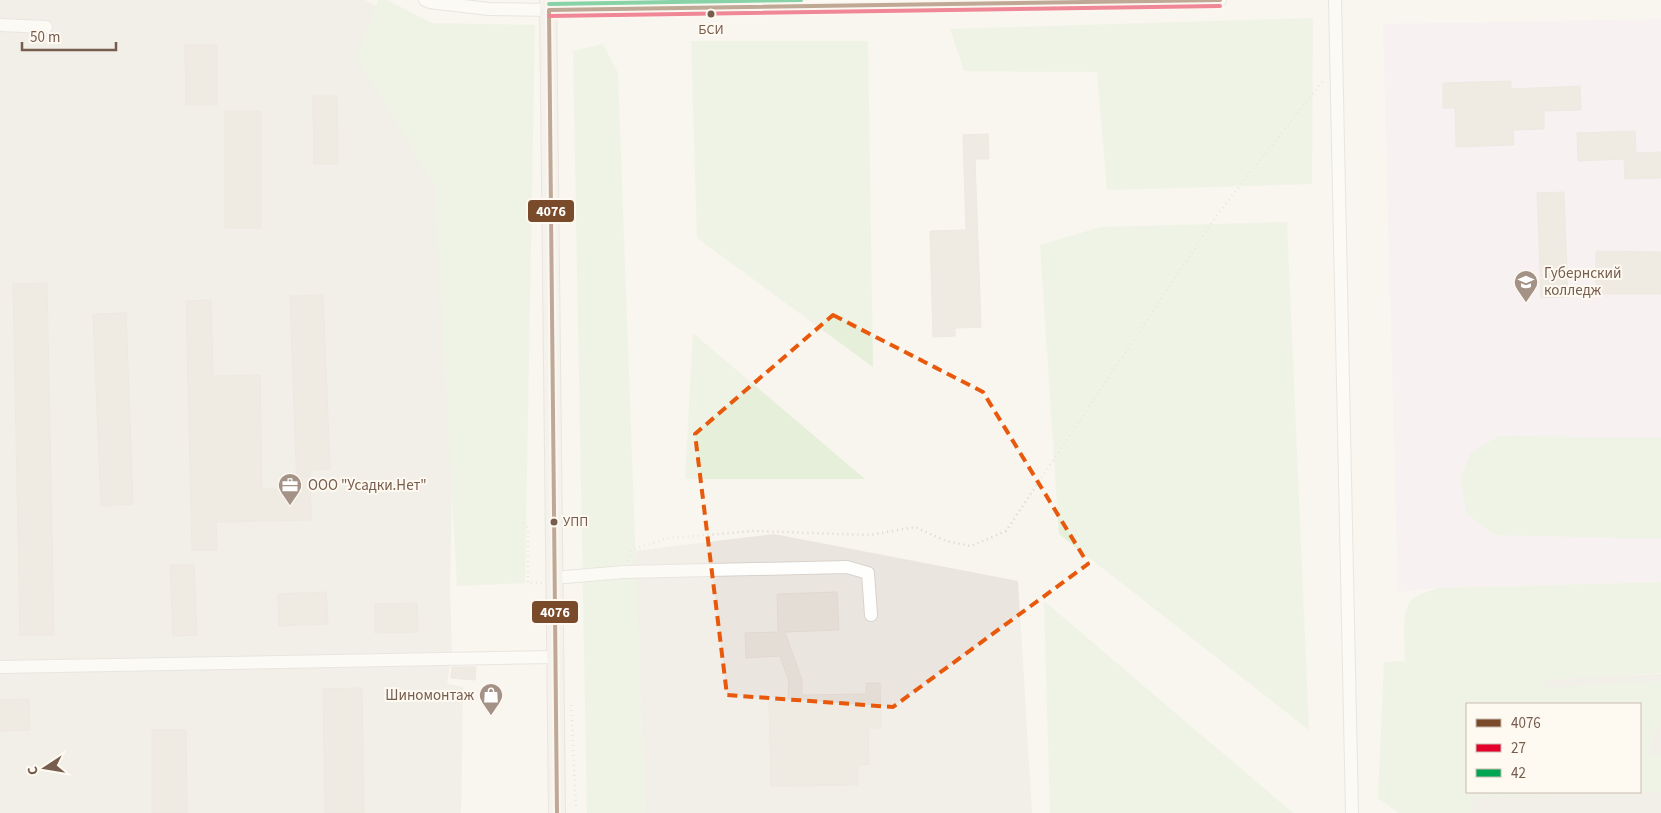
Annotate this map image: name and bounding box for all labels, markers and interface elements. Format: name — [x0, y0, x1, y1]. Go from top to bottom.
marker: БСИ — [706, 9, 716, 19]
scale bar — [22, 20, 116, 52]
place label: БСИ — [698, 20, 724, 40]
text: 50 m — [30, 27, 60, 48]
line badge: 4076 — [527, 199, 575, 223]
text: 4076 — [536, 202, 566, 222]
place label: Губернский колледж — [1544, 263, 1621, 301]
school or university icon: Губернский колледж — [1513, 269, 1539, 303]
office icon: ООО "Усадки.Нет" — [277, 472, 303, 506]
place label: ООО "Усадки.Нет" — [308, 475, 427, 496]
place label: УПП — [563, 512, 588, 532]
marker: УПП — [549, 517, 559, 527]
line badge: 4076 — [531, 600, 579, 624]
text: 4076 — [540, 603, 570, 623]
shop icon: Шиномонтаж — [478, 682, 504, 716]
place label: Шиномонтаж — [385, 685, 475, 706]
legend — [1466, 703, 1641, 793]
text: 4076 — [1511, 713, 1541, 734]
text: 27 — [1511, 738, 1526, 759]
north arrow — [20, 743, 70, 793]
text: 42 — [1511, 763, 1526, 784]
text: С — [23, 764, 44, 777]

